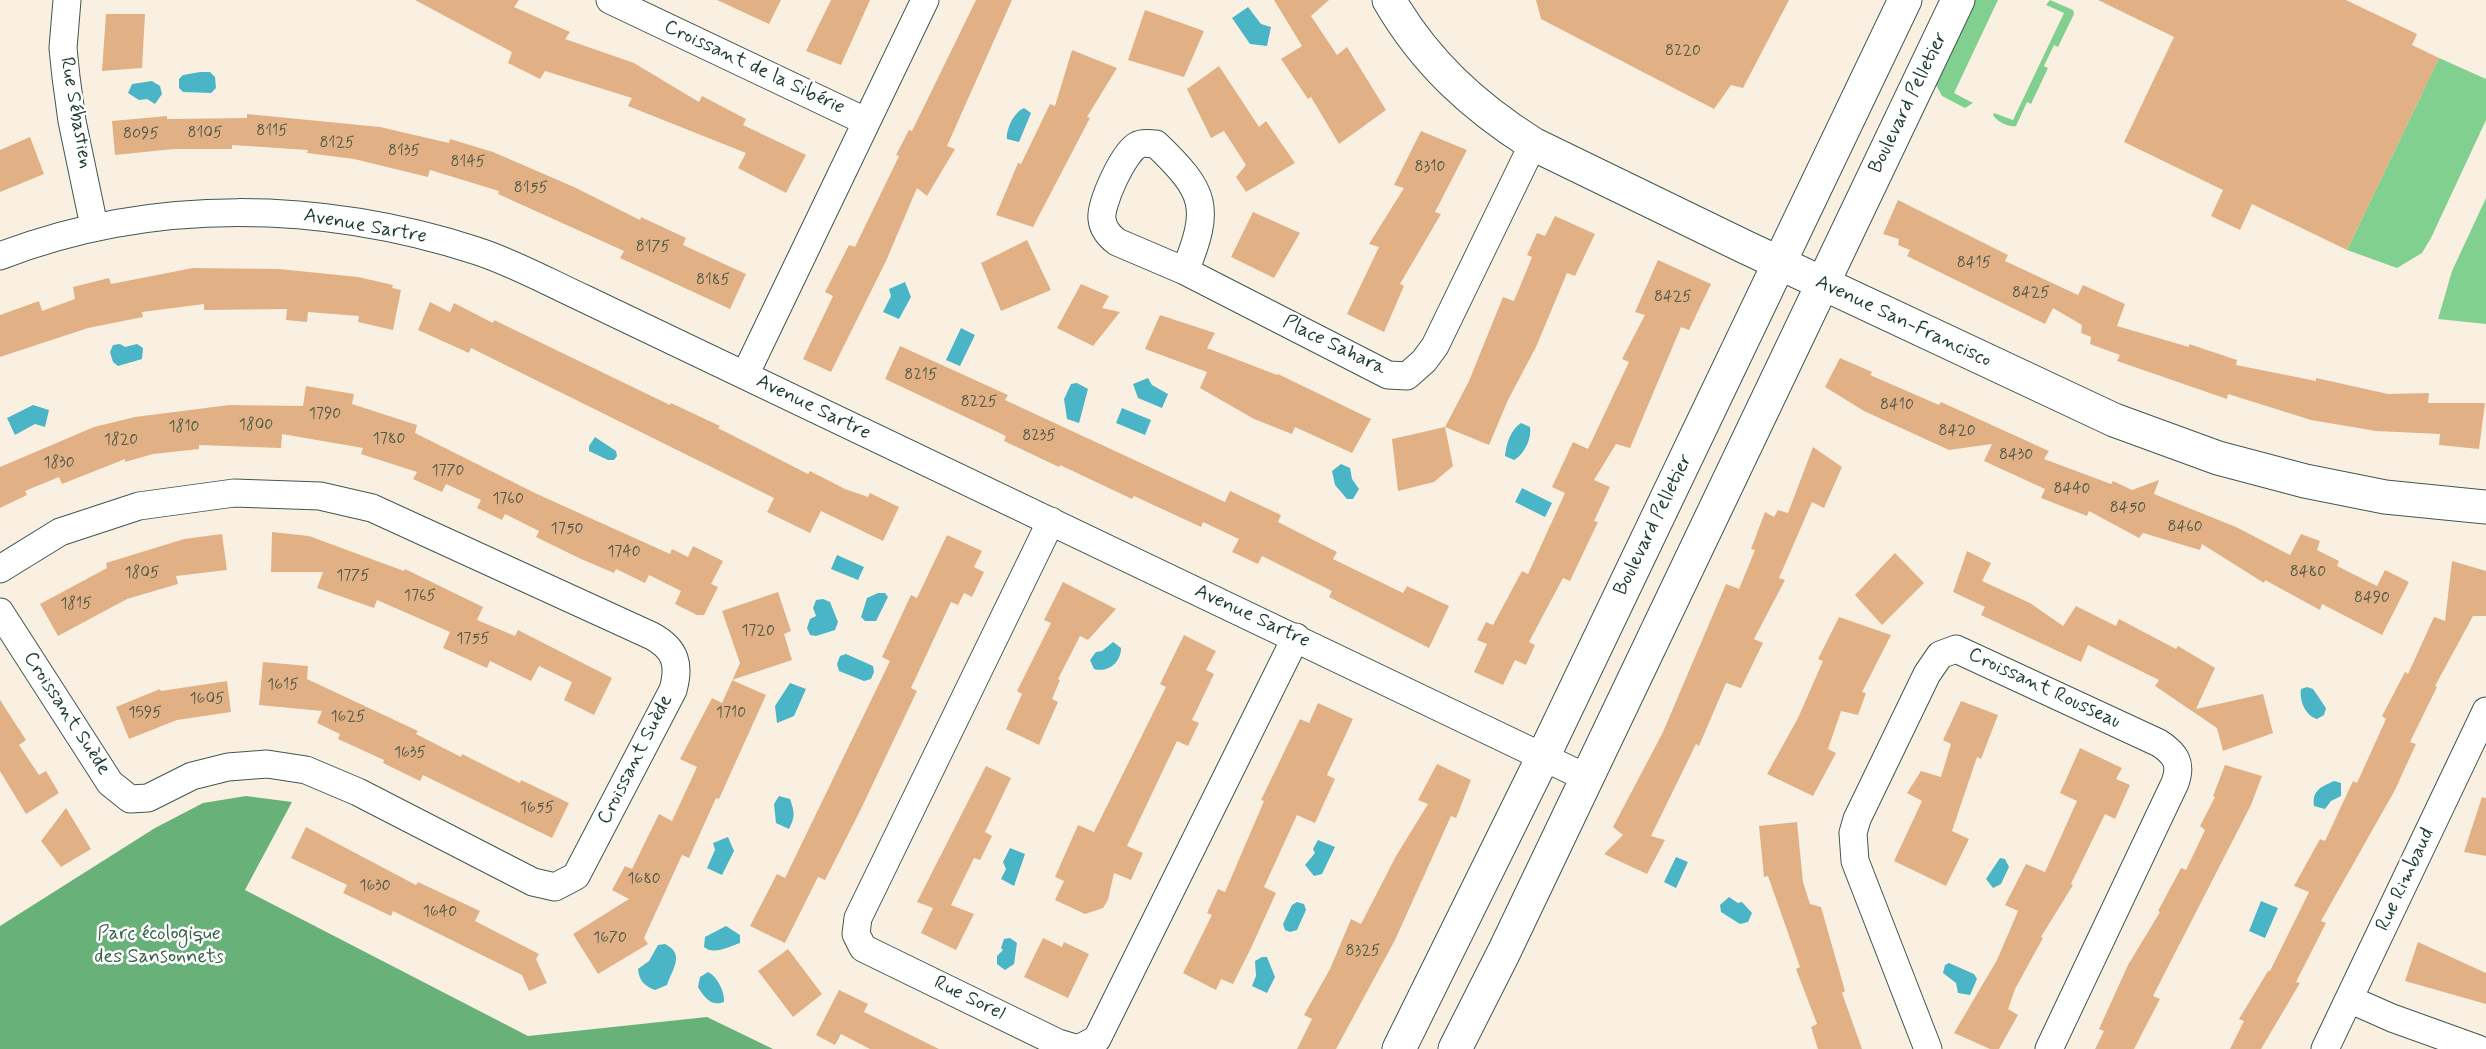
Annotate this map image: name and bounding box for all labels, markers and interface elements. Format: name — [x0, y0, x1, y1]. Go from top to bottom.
street label: Croissant de la Sibérie — [660, 15, 848, 121]
street label: Boulevard Pelletier — [1864, 28, 1954, 178]
house number: 8220 — [1665, 42, 1701, 62]
street label: Rue Sébastien — [53, 55, 97, 171]
house number: 8115 — [256, 122, 288, 142]
house number: 8105 — [187, 124, 223, 144]
house number: 8095 — [123, 125, 159, 145]
house number: 8125 — [319, 134, 355, 154]
house number: 8135 — [388, 142, 420, 162]
house number: 8145 — [451, 153, 485, 173]
house number: 8310 — [1415, 158, 1445, 178]
house number: 8155 — [514, 179, 548, 199]
street label: Avenue Sartre — [302, 204, 428, 250]
house number: 8175 — [636, 238, 670, 258]
house number: 8415 — [1957, 254, 1991, 274]
house number: 8185 — [696, 271, 730, 291]
street label: Avenue San-Francisco — [1811, 271, 1995, 373]
house number: 8425 — [2012, 284, 2050, 304]
house number: 8425 — [1654, 288, 1692, 308]
street label: Place Sahara — [1279, 311, 1389, 381]
house number: 8215 — [904, 366, 938, 386]
street label: Avenue Sartre — [752, 370, 874, 446]
house number: 8225 — [961, 393, 997, 413]
house number: 8410 — [1880, 396, 1914, 416]
house number: 1790 — [309, 405, 341, 425]
house number: 1800 — [239, 416, 273, 436]
house number: 1810 — [168, 418, 200, 438]
house number: 8420 — [1938, 422, 1976, 442]
house number: 8235 — [1022, 427, 1056, 447]
house number: 1780 — [373, 430, 405, 450]
house number: 1820 — [104, 431, 138, 451]
house number: 8430 — [1999, 446, 2033, 466]
street label: Boulevard Pelletier — [1609, 450, 1699, 600]
house number: 1830 — [43, 454, 75, 474]
house number: 1770 — [431, 462, 465, 482]
house number: 8440 — [2053, 480, 2091, 500]
house number: 1760 — [492, 490, 524, 510]
house number: 8450 — [2110, 499, 2146, 519]
house number: 8460 — [2167, 518, 2203, 538]
house number: 1750 — [550, 520, 584, 540]
house number: 1740 — [607, 543, 641, 563]
house number: 8480 — [2290, 563, 2326, 583]
house number: 1805 — [124, 564, 160, 584]
house number: 1775 — [336, 567, 370, 587]
street label: Avenue Sartre — [1190, 580, 1314, 654]
house number: 1765 — [404, 587, 436, 607]
house number: 8490 — [2354, 589, 2390, 609]
house number: 1815 — [60, 595, 92, 615]
house number: 1720 — [741, 622, 775, 642]
house number: 1755 — [456, 630, 490, 650]
street label: Croissant Rousseau — [1964, 643, 2124, 735]
street label: Croissant Suède — [17, 648, 115, 780]
house number: 1615 — [267, 676, 299, 696]
house number: 1605 — [189, 690, 225, 710]
street label: Croissant Suède — [593, 691, 679, 829]
house number: 1595 — [128, 704, 162, 724]
house number: 1710 — [716, 704, 746, 724]
house number: 1625 — [330, 708, 366, 728]
house number: 1635 — [394, 744, 426, 764]
house number: 1655 — [520, 799, 554, 819]
street label: Rue Rimbaud — [2372, 825, 2440, 935]
house number: 1680 — [627, 870, 661, 890]
house number: 1630 — [359, 877, 391, 897]
house number: 1640 — [423, 903, 457, 923]
park label: Parc écologique des Sansonnets — [94, 923, 224, 970]
house number: 1670 — [593, 929, 627, 949]
house number: 8325 — [1346, 942, 1380, 962]
street label: Rue Sorel — [930, 972, 1008, 1026]

